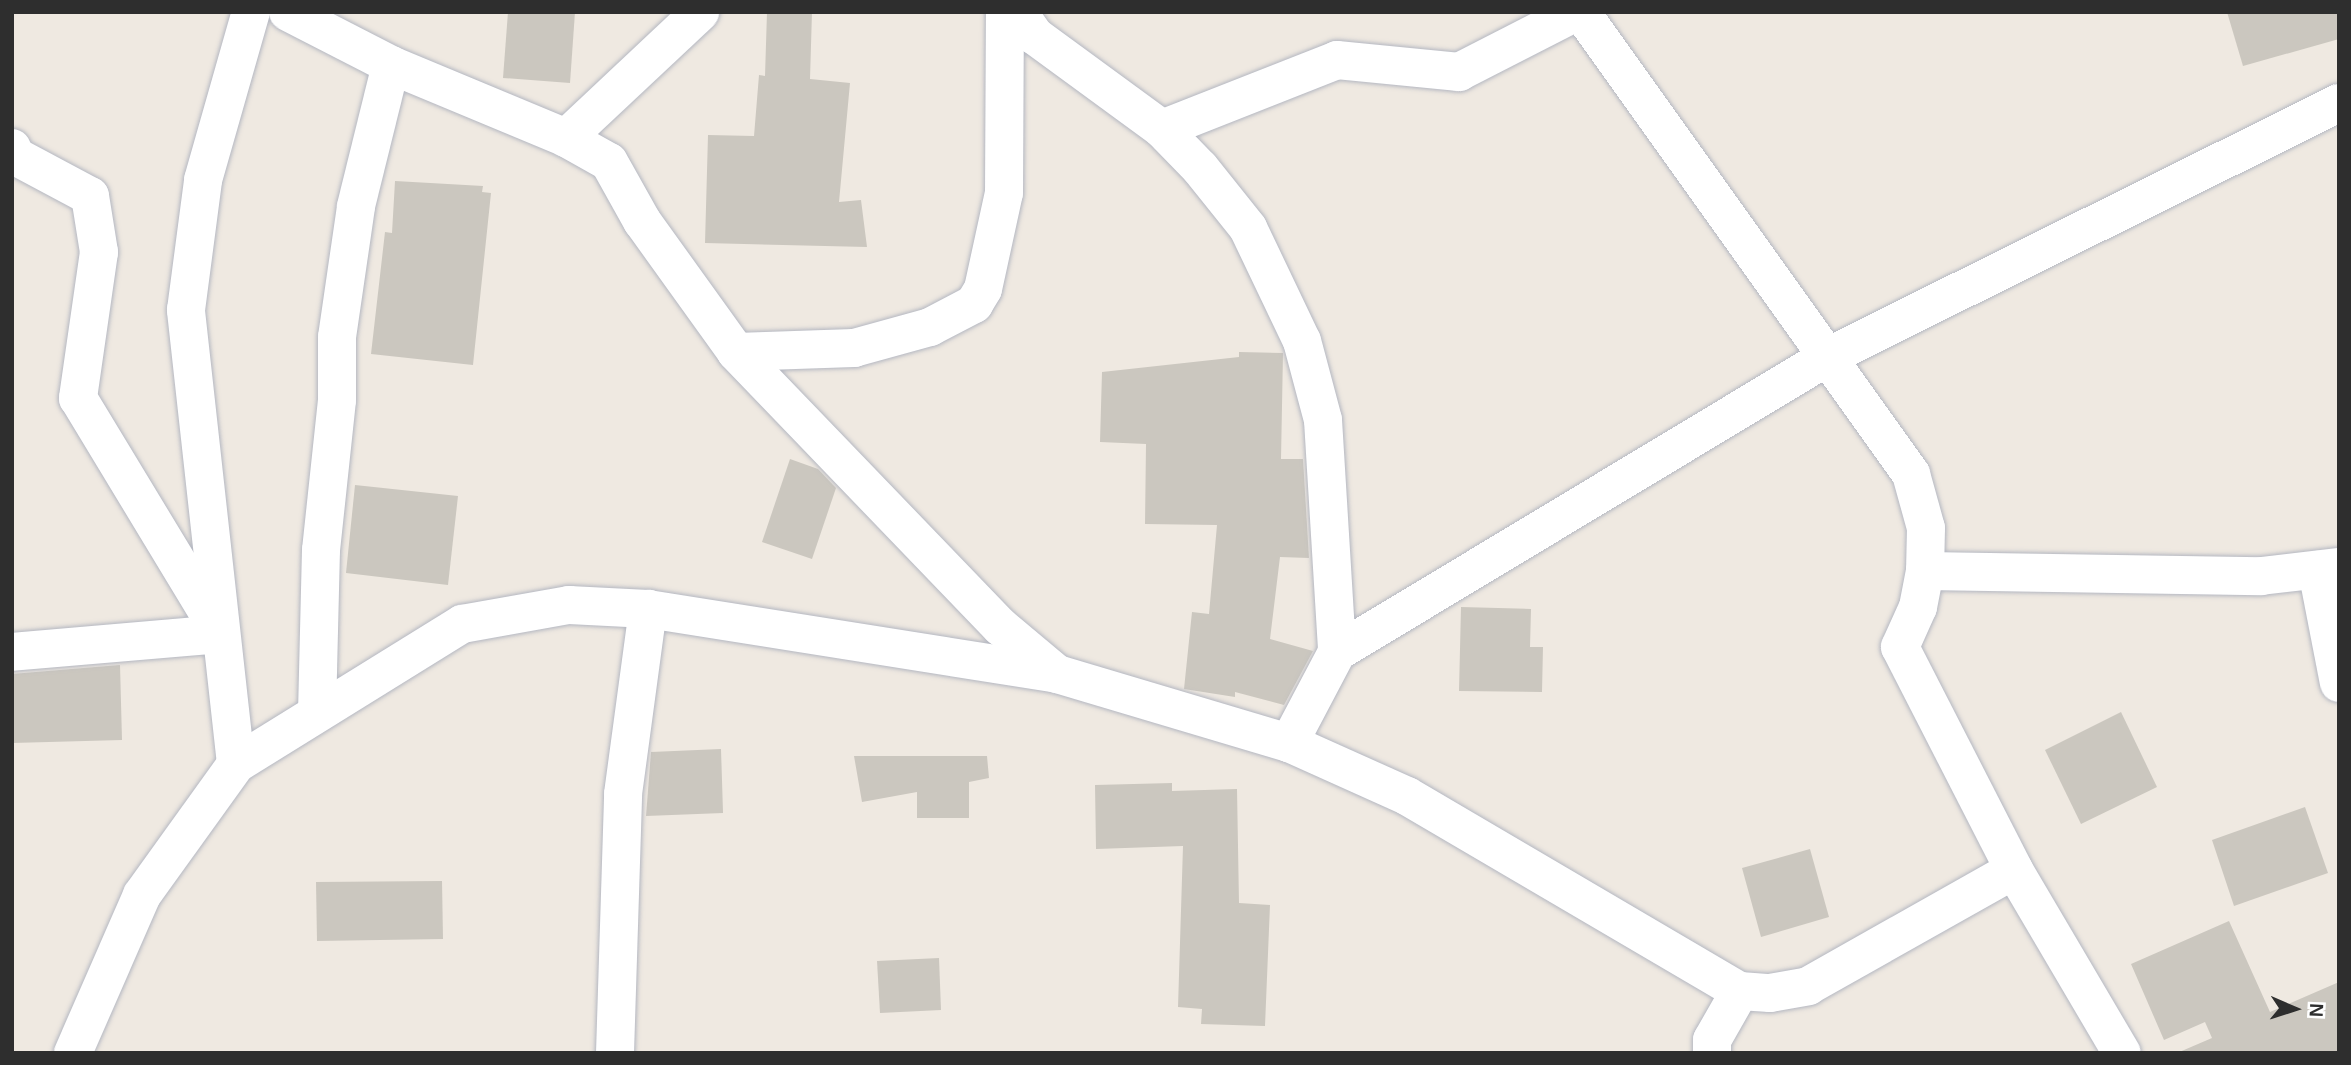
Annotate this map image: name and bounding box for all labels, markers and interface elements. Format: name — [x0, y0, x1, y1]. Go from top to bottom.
north arrow — [2260, 974, 2330, 1044]
text: N — [2306, 1003, 2327, 1018]

